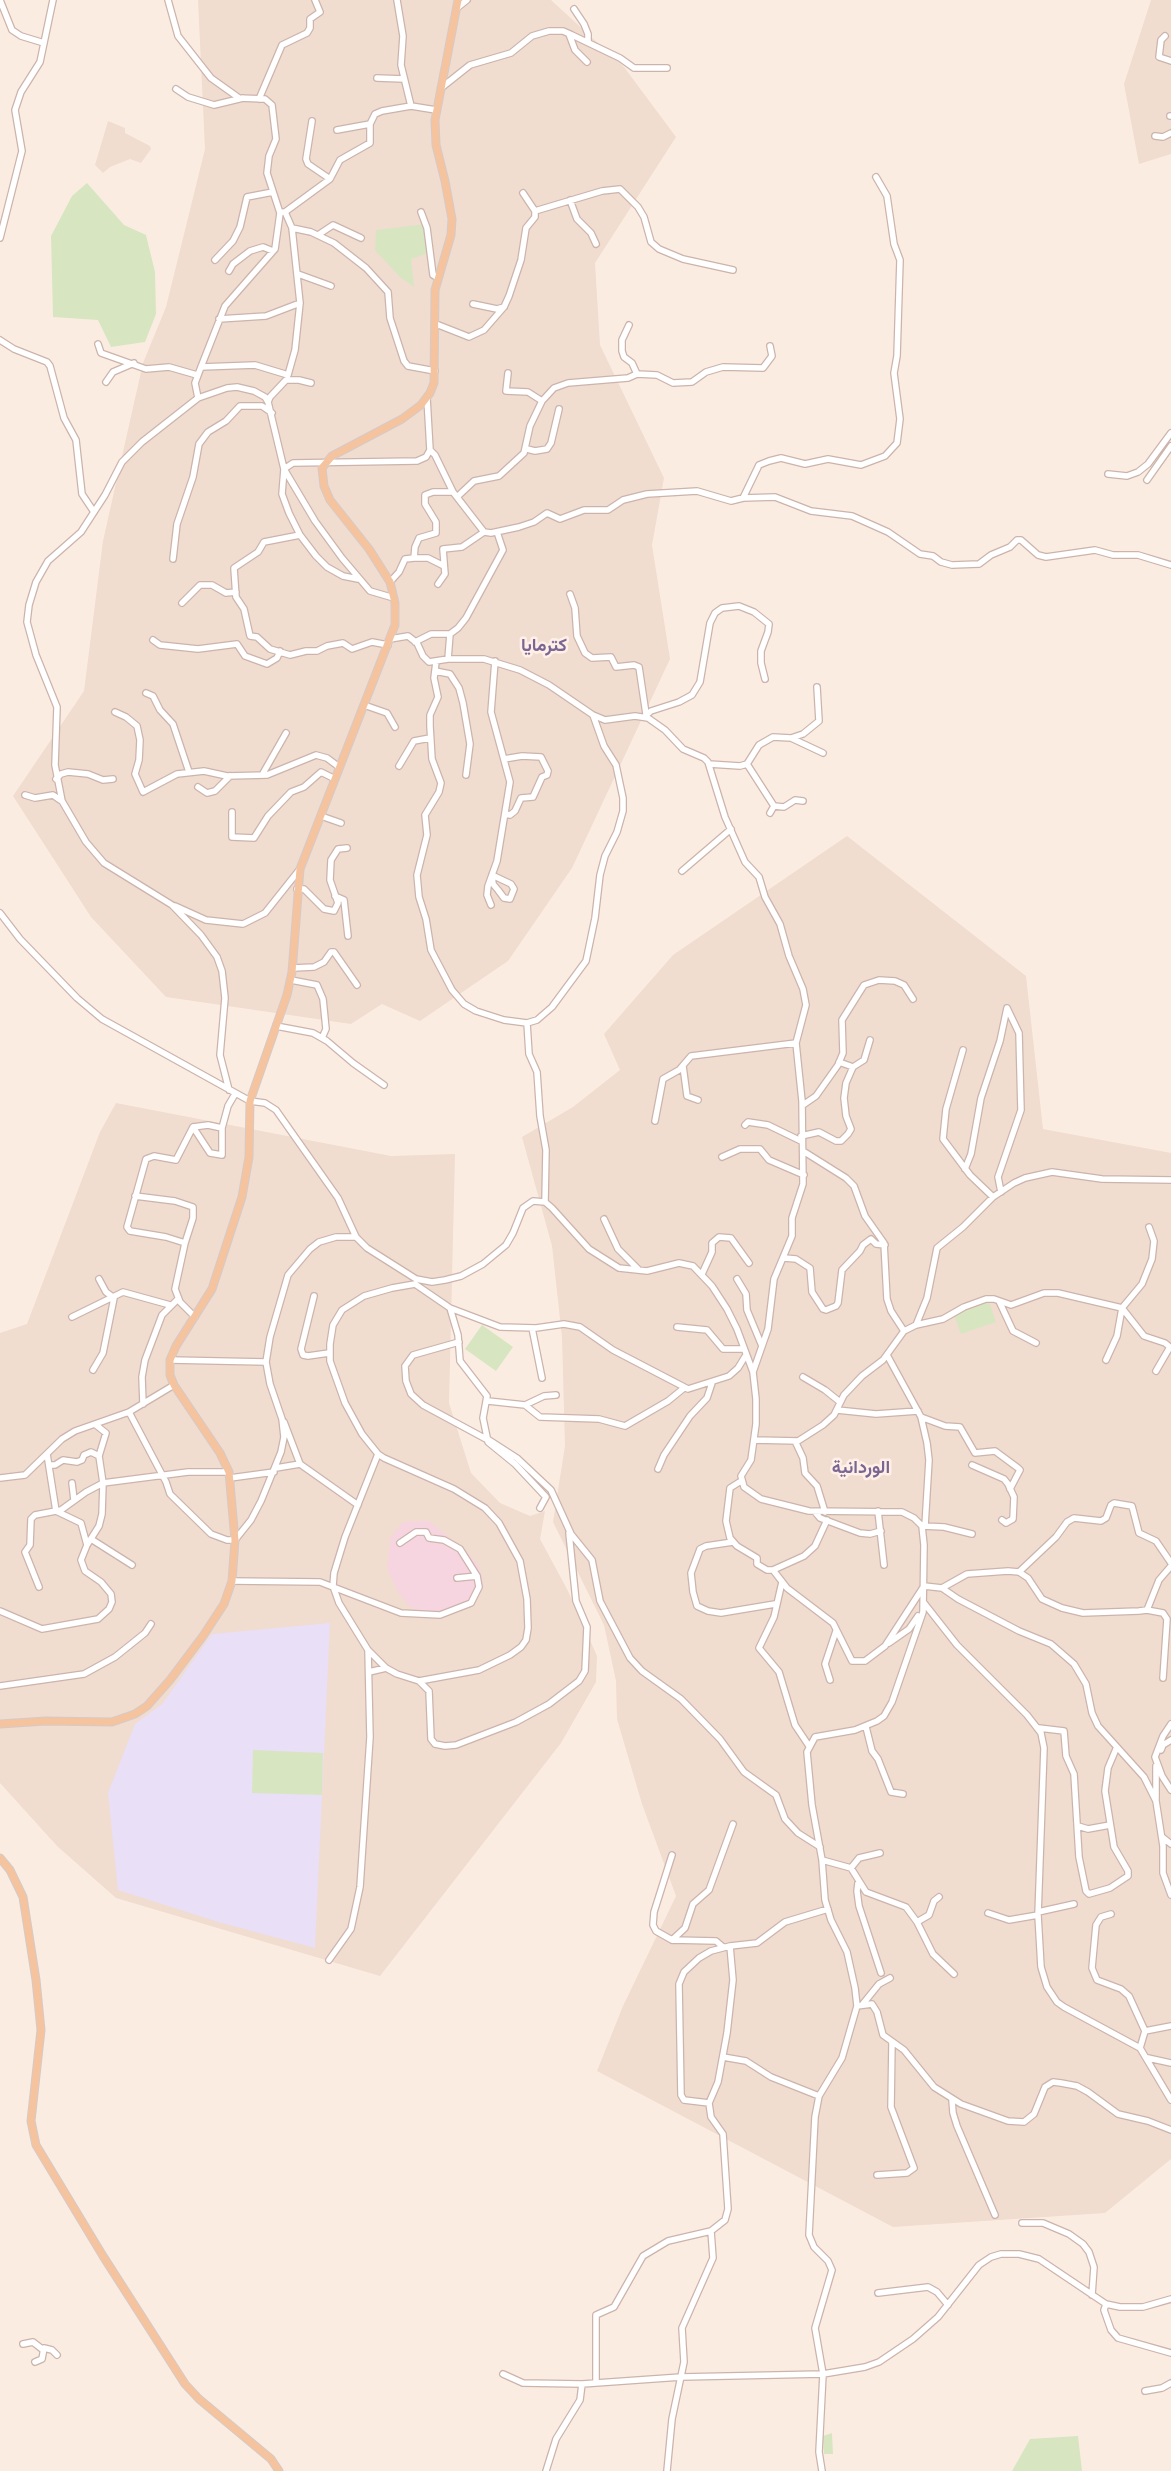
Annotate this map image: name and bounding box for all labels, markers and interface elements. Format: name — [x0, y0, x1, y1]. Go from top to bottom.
district label: كترمايا — [521, 636, 567, 658]
district label: الوردانية — [832, 1458, 890, 1480]

